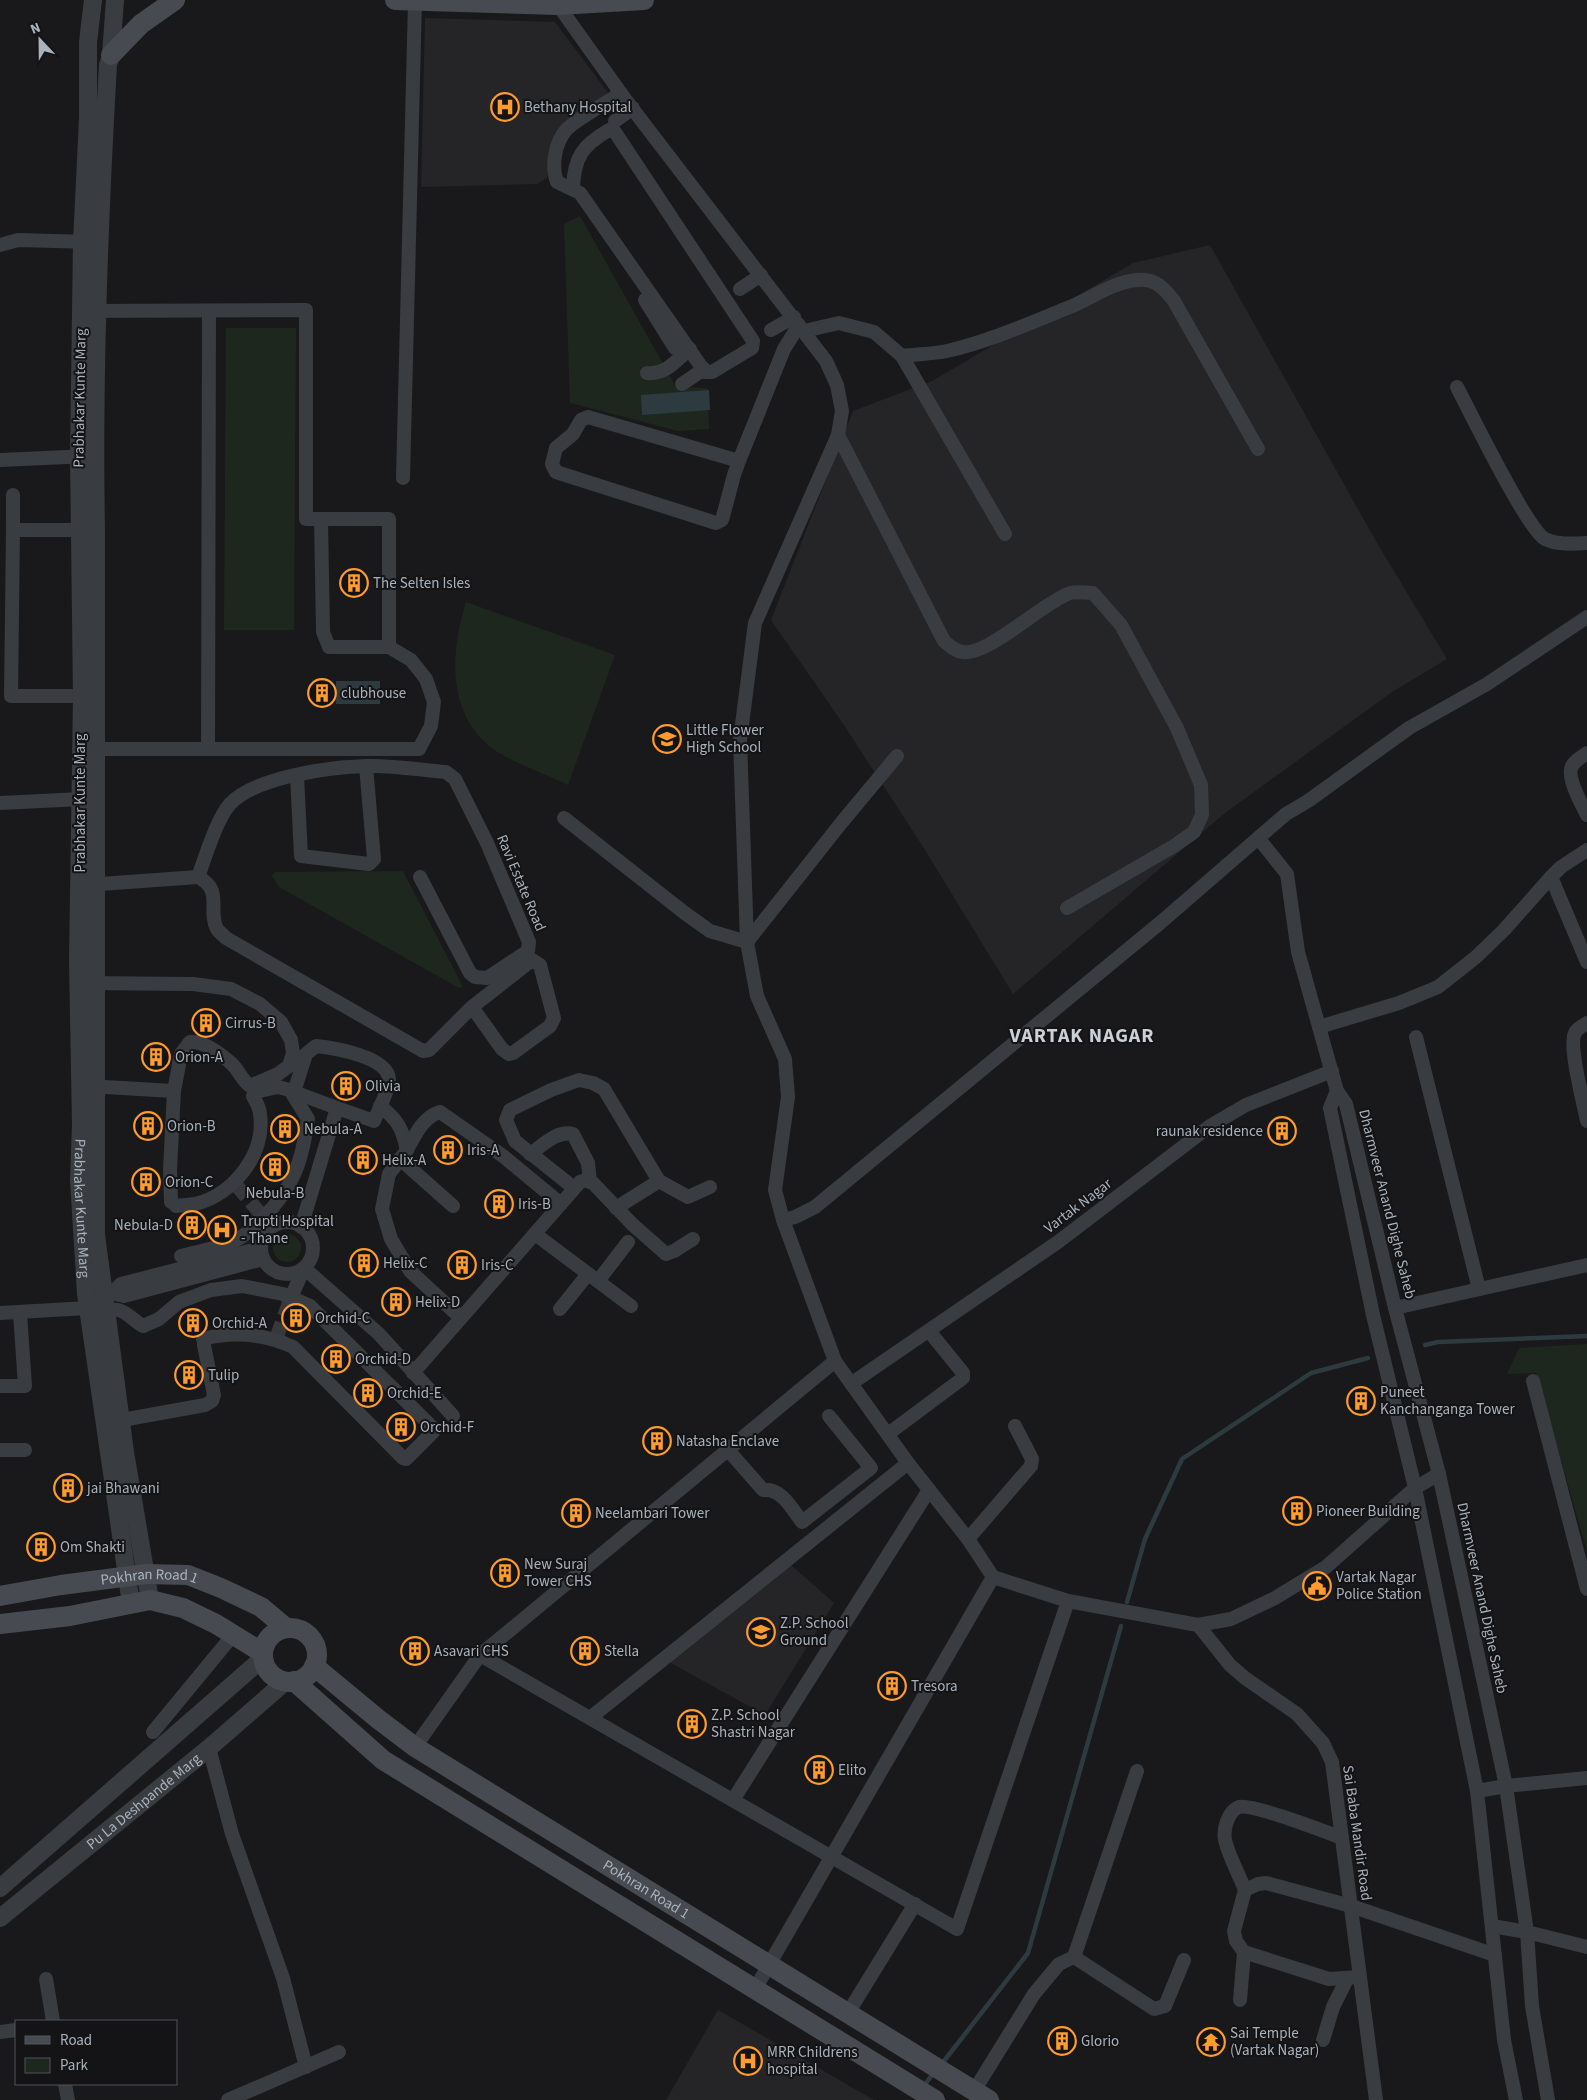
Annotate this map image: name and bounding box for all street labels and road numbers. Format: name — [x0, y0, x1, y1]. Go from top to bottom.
street label: Prabhakar Kunte Marg — [68, 328, 92, 468]
street label: Prabhakar Kunte Marg — [70, 733, 91, 873]
street label: Ravi Estate Road — [491, 831, 551, 935]
street label: Dharmveer Anand Dighe Saheb — [1353, 1107, 1421, 1301]
street label: Prabhakar Kunte Marg — [68, 1138, 96, 1279]
street label: Vartak Nagar — [1040, 1173, 1117, 1239]
street label: Dharmveer Anand Dighe Saheb — [1451, 1501, 1513, 1695]
street label: Pokhran Road 1 — [99, 1563, 202, 1590]
street label: Pu La Deshpande Marg — [82, 1748, 206, 1854]
street label: Sai Baba Mandir Road — [1337, 1764, 1377, 1902]
street label: Pokhran Road 1 — [599, 1855, 694, 1924]

